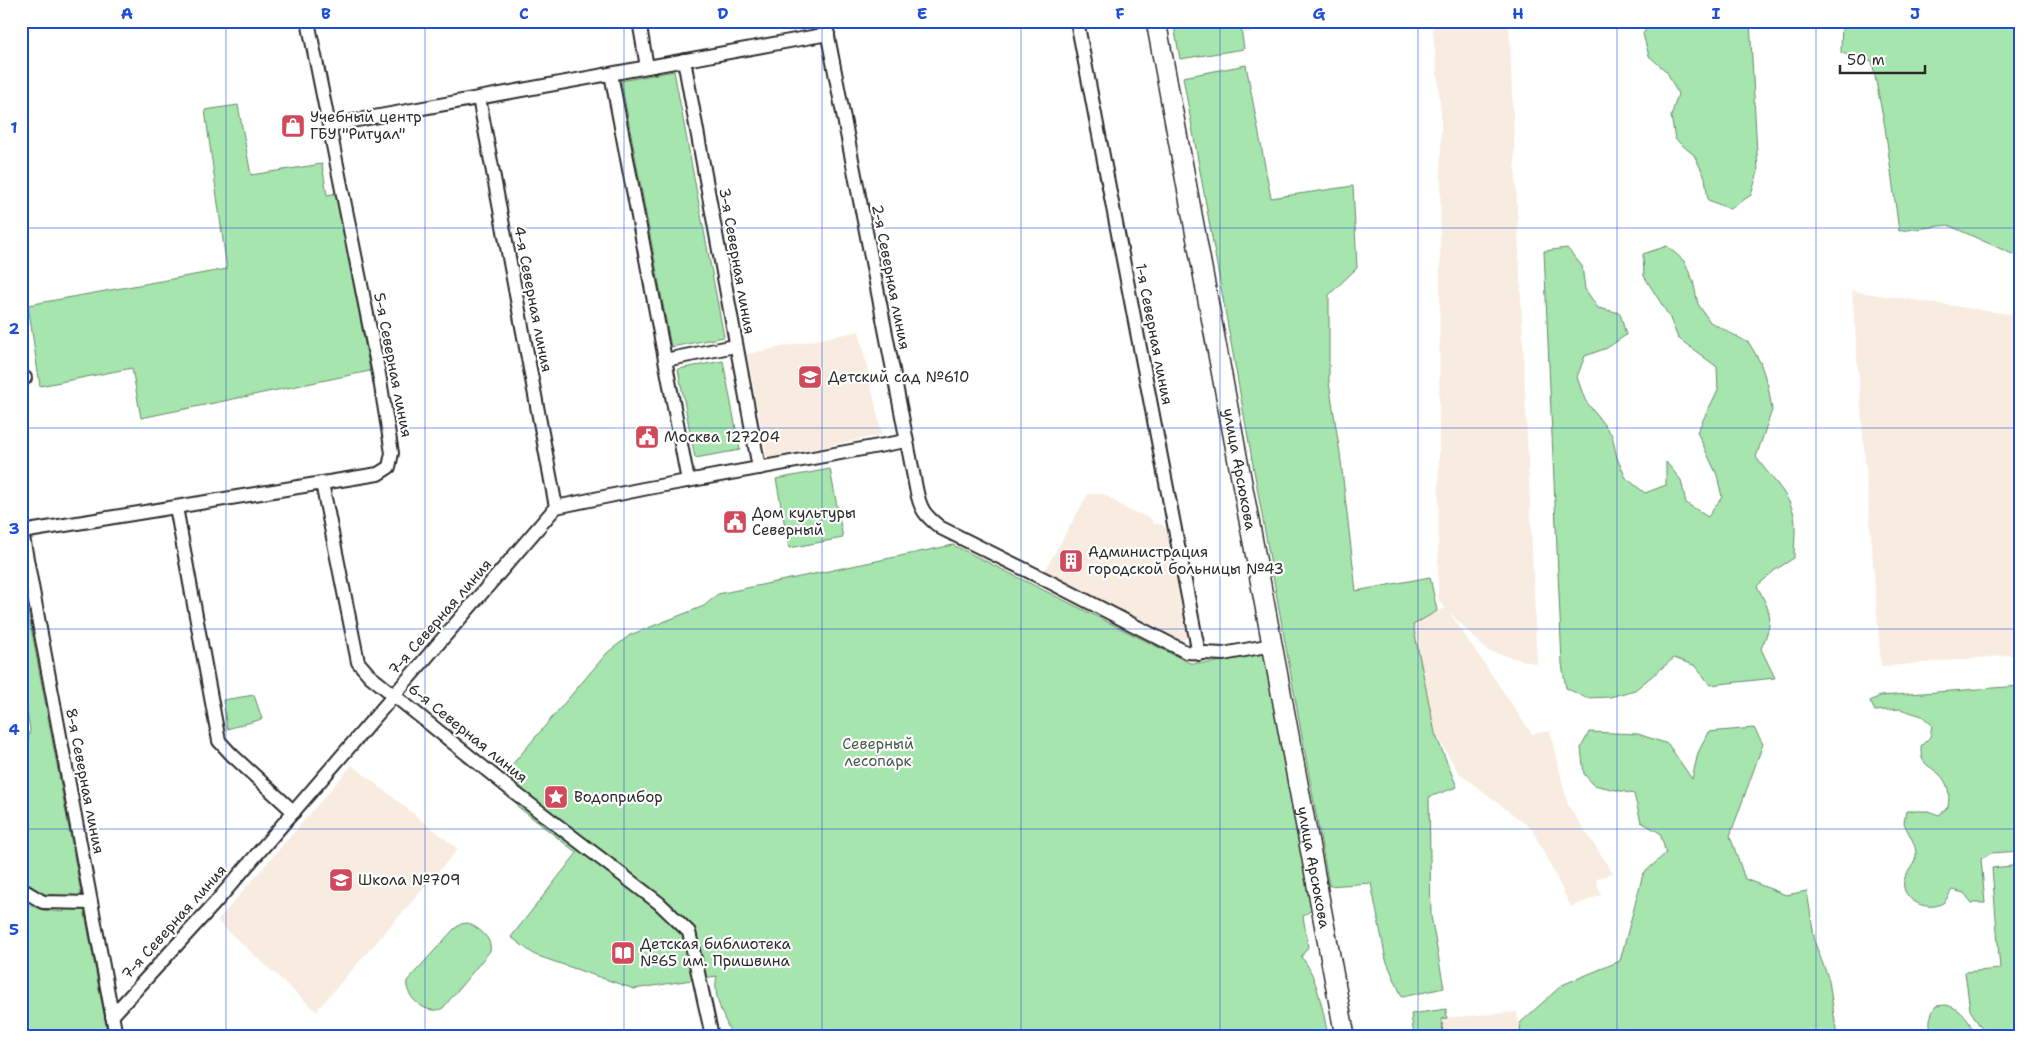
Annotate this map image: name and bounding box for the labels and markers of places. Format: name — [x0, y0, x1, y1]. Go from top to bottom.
place label: Учебный центр ГБУ "Ритуал" — [310, 107, 422, 144]
shop icon: Учебный центр ГБУ "Ритуал" — [280, 113, 306, 139]
school or university icon: Детский сад №610 — [797, 364, 823, 390]
place label: Детский сад №610 — [828, 367, 969, 387]
public building icon: Москва 127204 — [634, 424, 660, 450]
place label: Москва 127204 — [664, 427, 780, 447]
place label: Дом культуры Северный — [752, 503, 856, 540]
public building icon: Дом культуры Северный — [722, 509, 748, 535]
place label: Администрация городской больницы №43 — [1088, 542, 1284, 579]
building icon: Администрация городской больницы №43 — [1058, 548, 1084, 574]
place icon: Водоприбор — [543, 784, 569, 810]
place label: Водоприбор — [574, 787, 663, 807]
school or university icon: Школа №709 — [328, 867, 354, 893]
place label: Школа №709 — [358, 870, 461, 890]
place label: Детская библиотека №65 им. Пришвина — [640, 934, 792, 971]
library icon: Детская библиотека №65 им. Пришвина — [610, 940, 636, 966]

